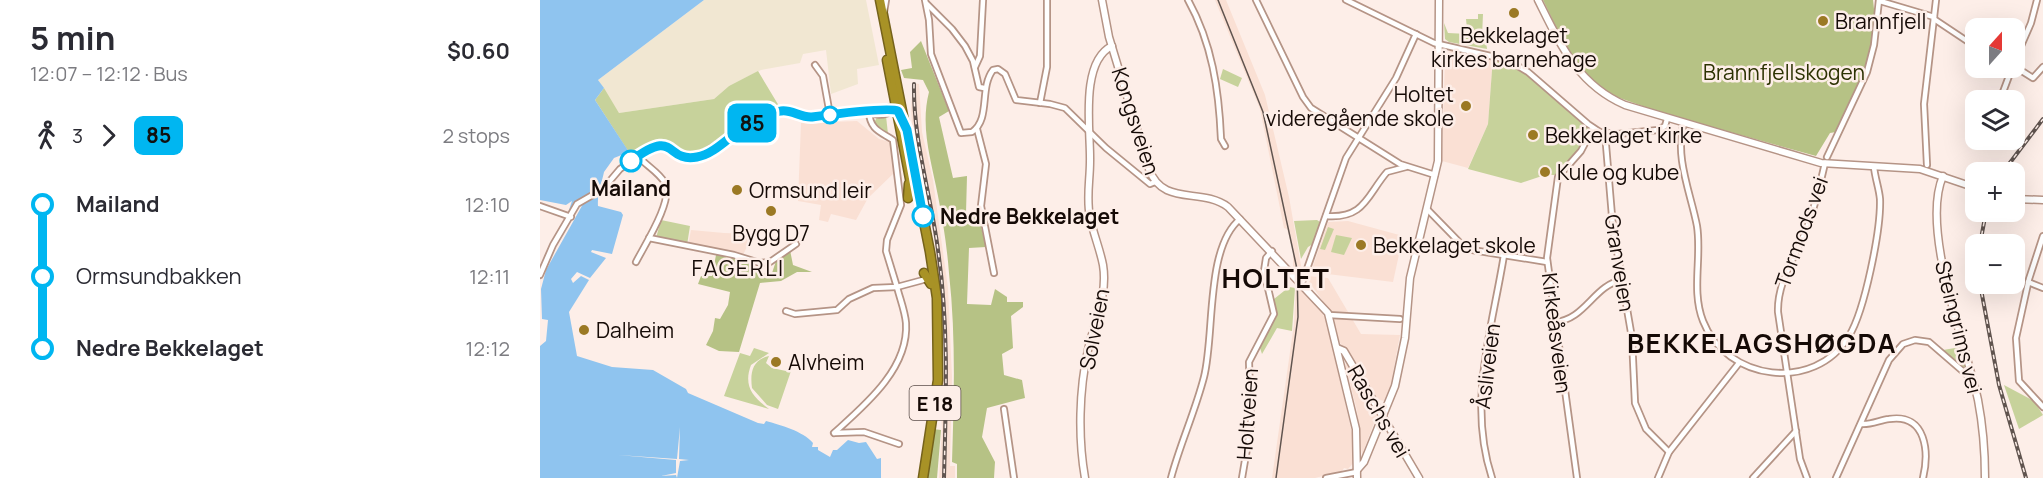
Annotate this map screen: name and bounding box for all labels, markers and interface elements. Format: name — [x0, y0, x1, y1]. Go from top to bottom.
marker: Bekkelaget kirkes barnehage — [1507, 6, 1521, 20]
place label: Brannfjell — [1835, 7, 1926, 35]
marker: Brannfjell — [1816, 14, 1830, 28]
text: 5 min — [30, 15, 116, 60]
north arrow — [1965, 18, 2025, 78]
map controls — [1965, 18, 2025, 294]
place label: Bekkelaget kirkes barnehage — [1431, 21, 1597, 73]
text: $0.60 — [447, 36, 510, 66]
park label: Brannfjellskogen — [1703, 58, 1865, 86]
text: 12:07 – 12:12 · Bus — [30, 60, 188, 87]
street label: Kongsveien — [1105, 64, 1167, 178]
place label: Holtet videregående skole — [1266, 80, 1454, 132]
button: layers — [1965, 90, 2025, 150]
marker: Holtet videregående skole — [1459, 99, 1473, 113]
line badge: 85 — [725, 104, 779, 142]
unlabelled marker — [821, 106, 839, 124]
text: 85 — [739, 109, 765, 137]
icon: walk — [30, 119, 63, 152]
icon: forward — [92, 119, 125, 152]
text: 85 — [146, 121, 171, 149]
place label: Bekkelaget kirke — [1545, 121, 1702, 149]
text: 3 — [72, 122, 83, 149]
text: 2 stops — [442, 122, 510, 149]
marker: Bekkelaget kirke — [1526, 128, 1540, 142]
marker: Mailand — [620, 150, 642, 172]
place label: Kule og kube — [1557, 158, 1679, 186]
button: + — [1965, 162, 2025, 222]
marker: Kule og kube — [1538, 165, 1552, 179]
street label: Tormods vei — [1768, 173, 1834, 291]
place label: Mailand — [591, 174, 671, 202]
place label: Ormsund leir — [749, 176, 872, 204]
marker: Ormsund leir — [730, 183, 744, 197]
text: Mailand — [76, 189, 160, 219]
text: 12:10 — [465, 191, 510, 218]
place label: Nedre Bekkelaget — [940, 202, 1119, 230]
marker: Bygg D7 — [764, 204, 778, 218]
marker: Nedre Bekkelaget — [912, 205, 934, 227]
street label: Granveien — [1599, 212, 1641, 314]
place label: Bygg D7 — [732, 219, 810, 247]
place label: Bekkelaget skole — [1373, 231, 1536, 259]
button: − — [1965, 234, 2025, 294]
marker: Bekkelaget skole — [1354, 238, 1368, 252]
district label: FAGERLI — [691, 253, 785, 283]
street label: Steingrims vei — [1929, 258, 1989, 396]
district label: HOLTET — [1222, 259, 1330, 296]
text: Ormsundbakken — [76, 261, 242, 291]
text: 12:11 — [469, 263, 510, 290]
street label: Kirkeåsveien — [1536, 271, 1578, 395]
street label: Solveien — [1072, 286, 1116, 372]
place label: Dalheim — [596, 316, 674, 344]
street label: Åsliveien — [1468, 322, 1506, 410]
marker: Dalheim — [577, 323, 591, 337]
district label: BEKKELAGSHØGDA — [1627, 324, 1897, 361]
text: Nedre Bekkelaget — [76, 333, 264, 363]
text: 12:12 — [466, 335, 510, 362]
place label: Alvheim — [788, 348, 864, 376]
marker: Alvheim — [769, 355, 783, 369]
street label: Raschs vei — [1341, 360, 1417, 462]
street label: Holtveien — [1230, 367, 1264, 461]
road number: E 18 — [910, 386, 960, 420]

